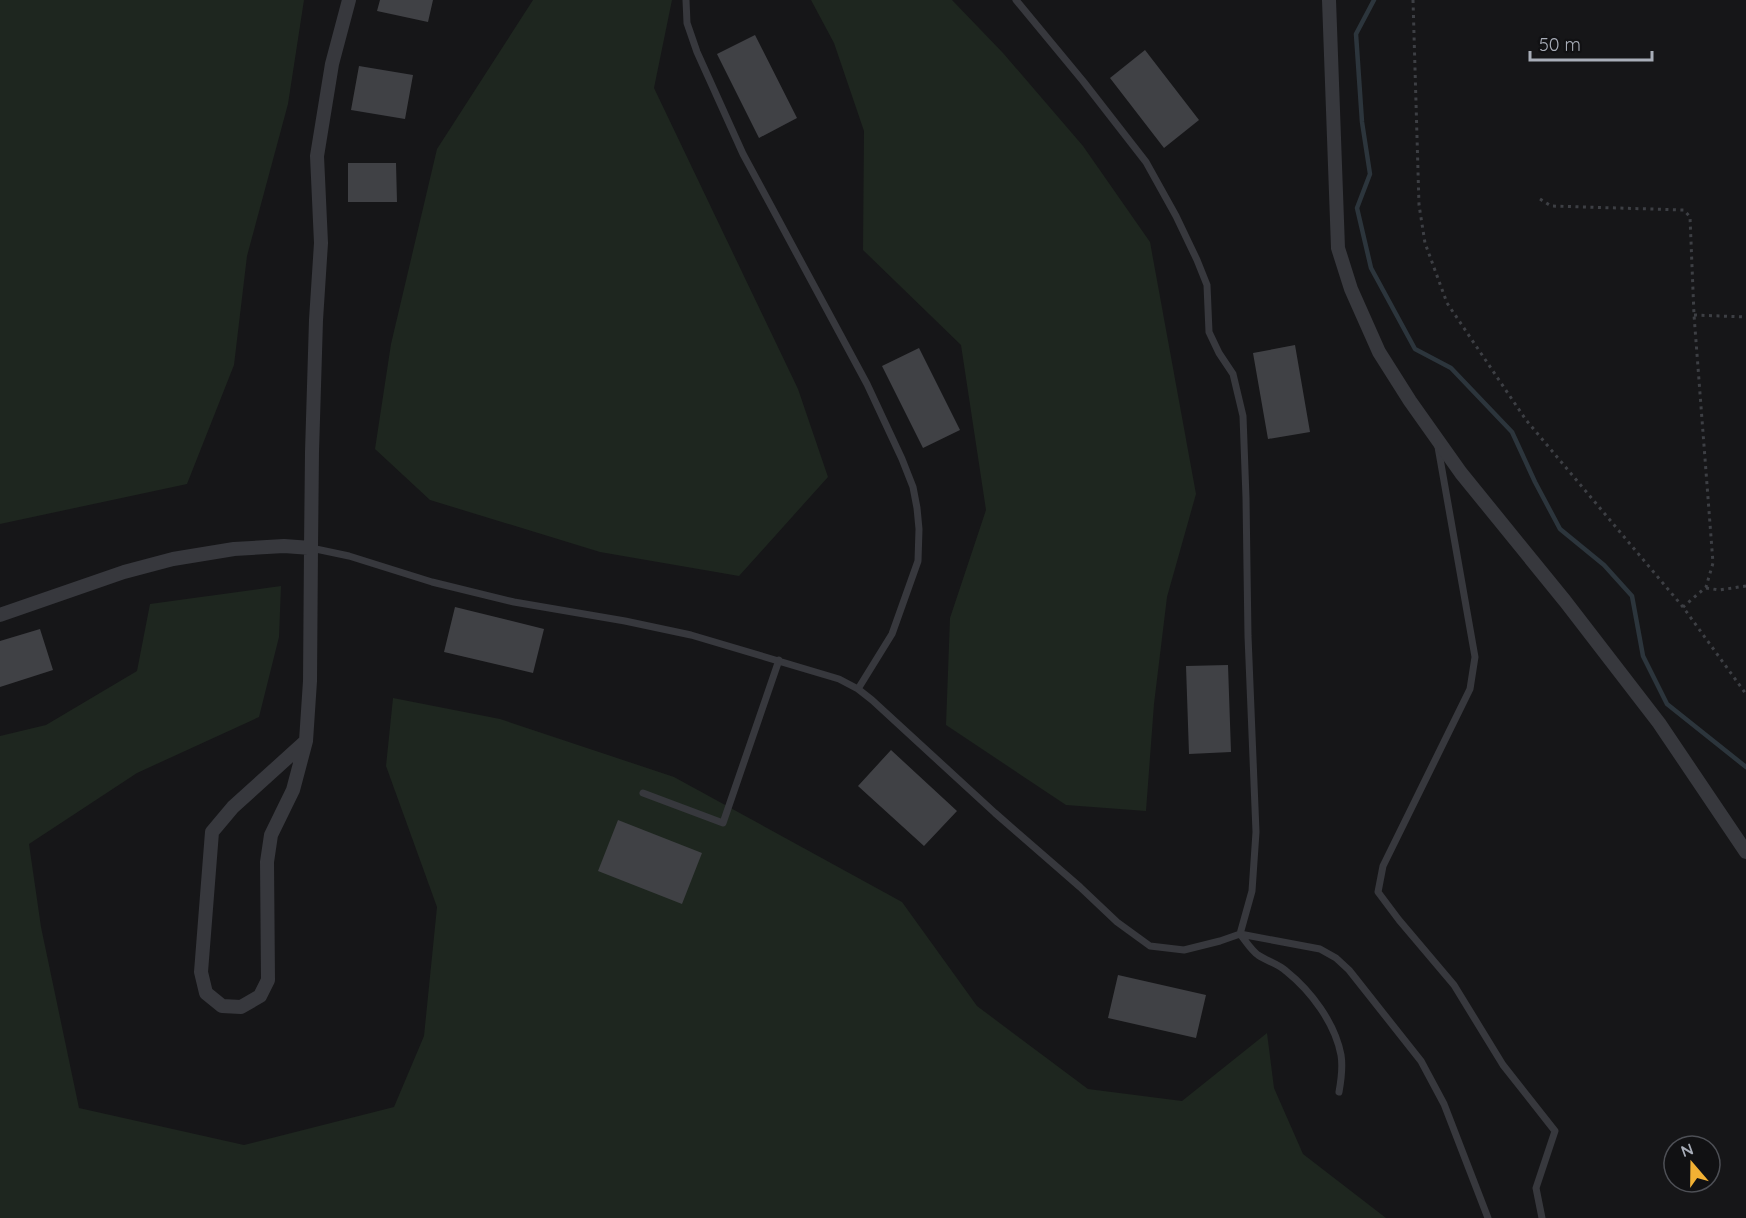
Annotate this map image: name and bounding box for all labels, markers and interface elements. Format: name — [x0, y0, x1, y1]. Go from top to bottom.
scale bar — [1530, 24, 1652, 62]
text: 50 m — [1539, 33, 1581, 56]
north arrow — [1662, 1134, 1722, 1194]
text: N — [1678, 1138, 1696, 1161]

